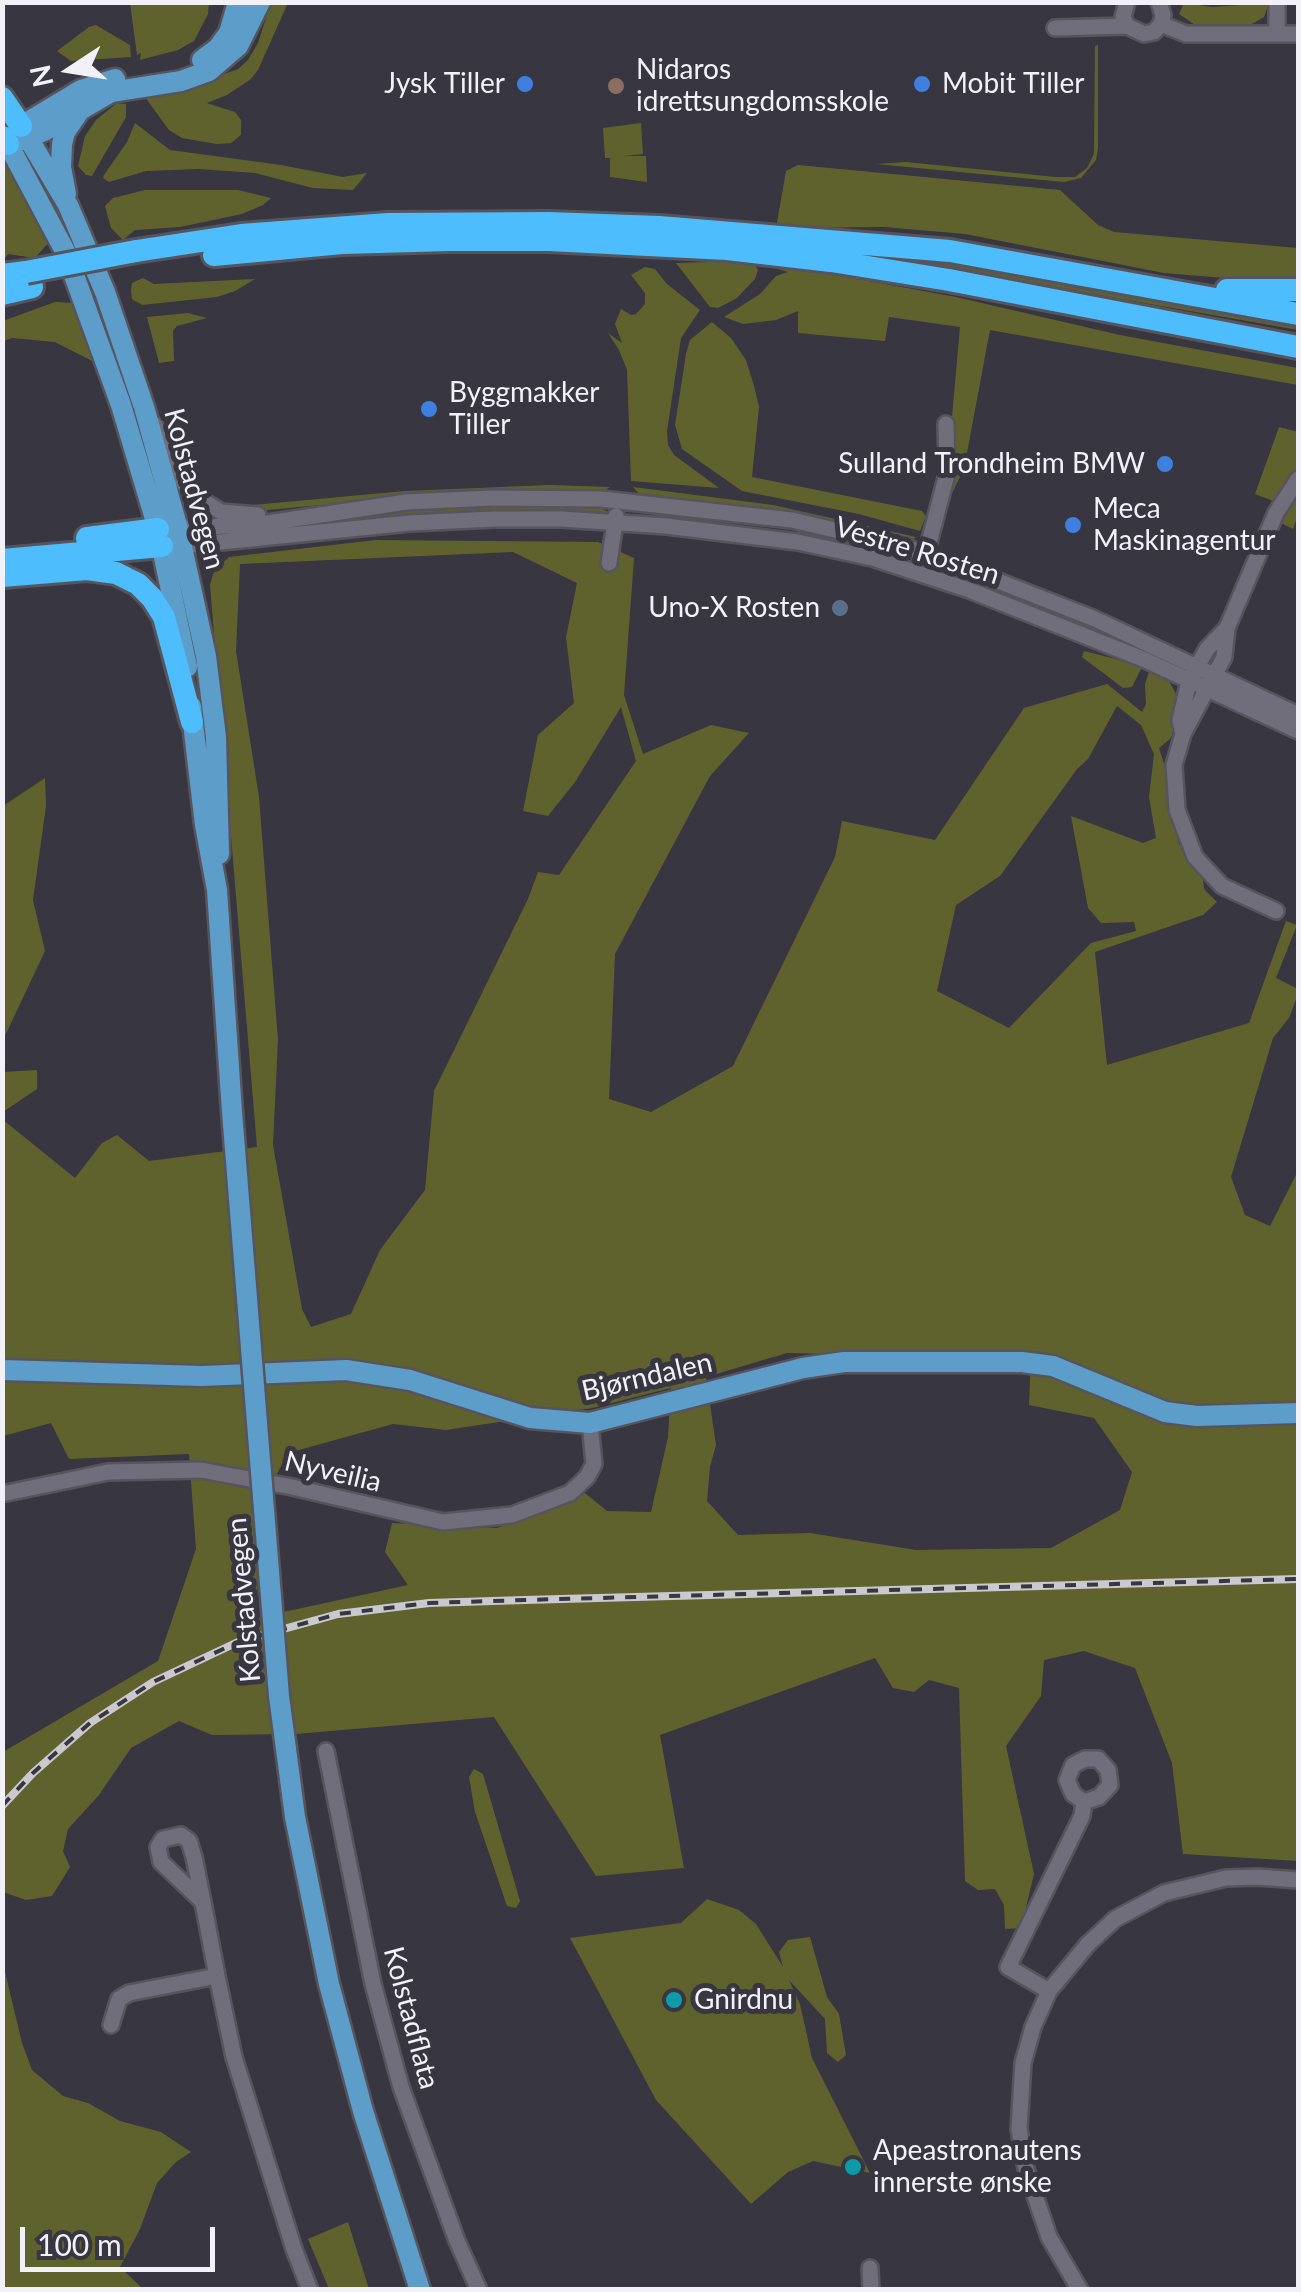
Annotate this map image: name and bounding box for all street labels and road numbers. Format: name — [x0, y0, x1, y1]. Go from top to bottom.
street label: Kolstadvegen — [156, 405, 232, 573]
street label: Vestre Rosten — [831, 510, 1003, 592]
street label: Bjørndalen — [579, 1346, 715, 1408]
street label: Nyveilia — [281, 1445, 385, 1499]
street label: Kolstadvegen — [220, 1516, 268, 1684]
street label: Kolstadflata — [376, 1943, 446, 2093]

